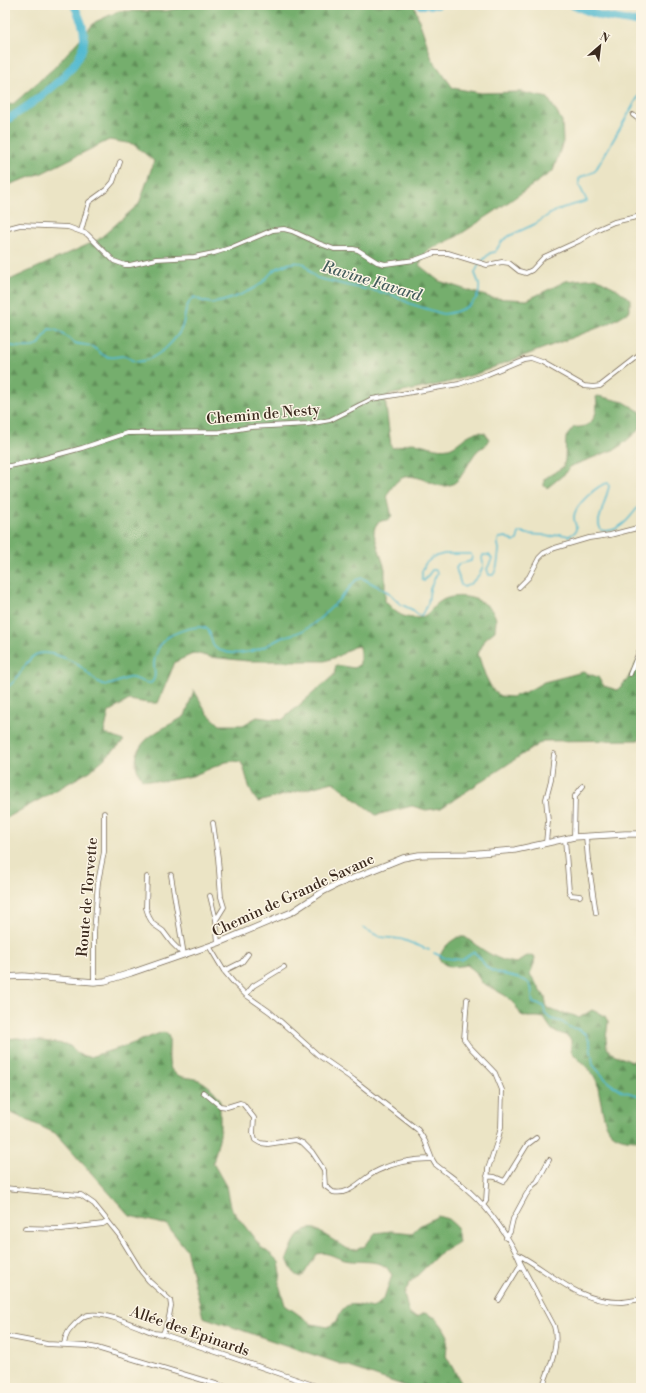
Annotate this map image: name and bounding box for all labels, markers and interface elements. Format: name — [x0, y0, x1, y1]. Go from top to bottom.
north arrow — [580, 26, 620, 66]
text: N — [597, 30, 612, 46]
water label: Ravine Favard — [319, 256, 425, 306]
street label: Chemin de Nesty — [205, 400, 321, 429]
street label: Route de Torvette — [73, 837, 102, 958]
street label: Chemin de Grande Savane — [209, 849, 377, 941]
street label: Allée des Epinards — [127, 1302, 252, 1361]

